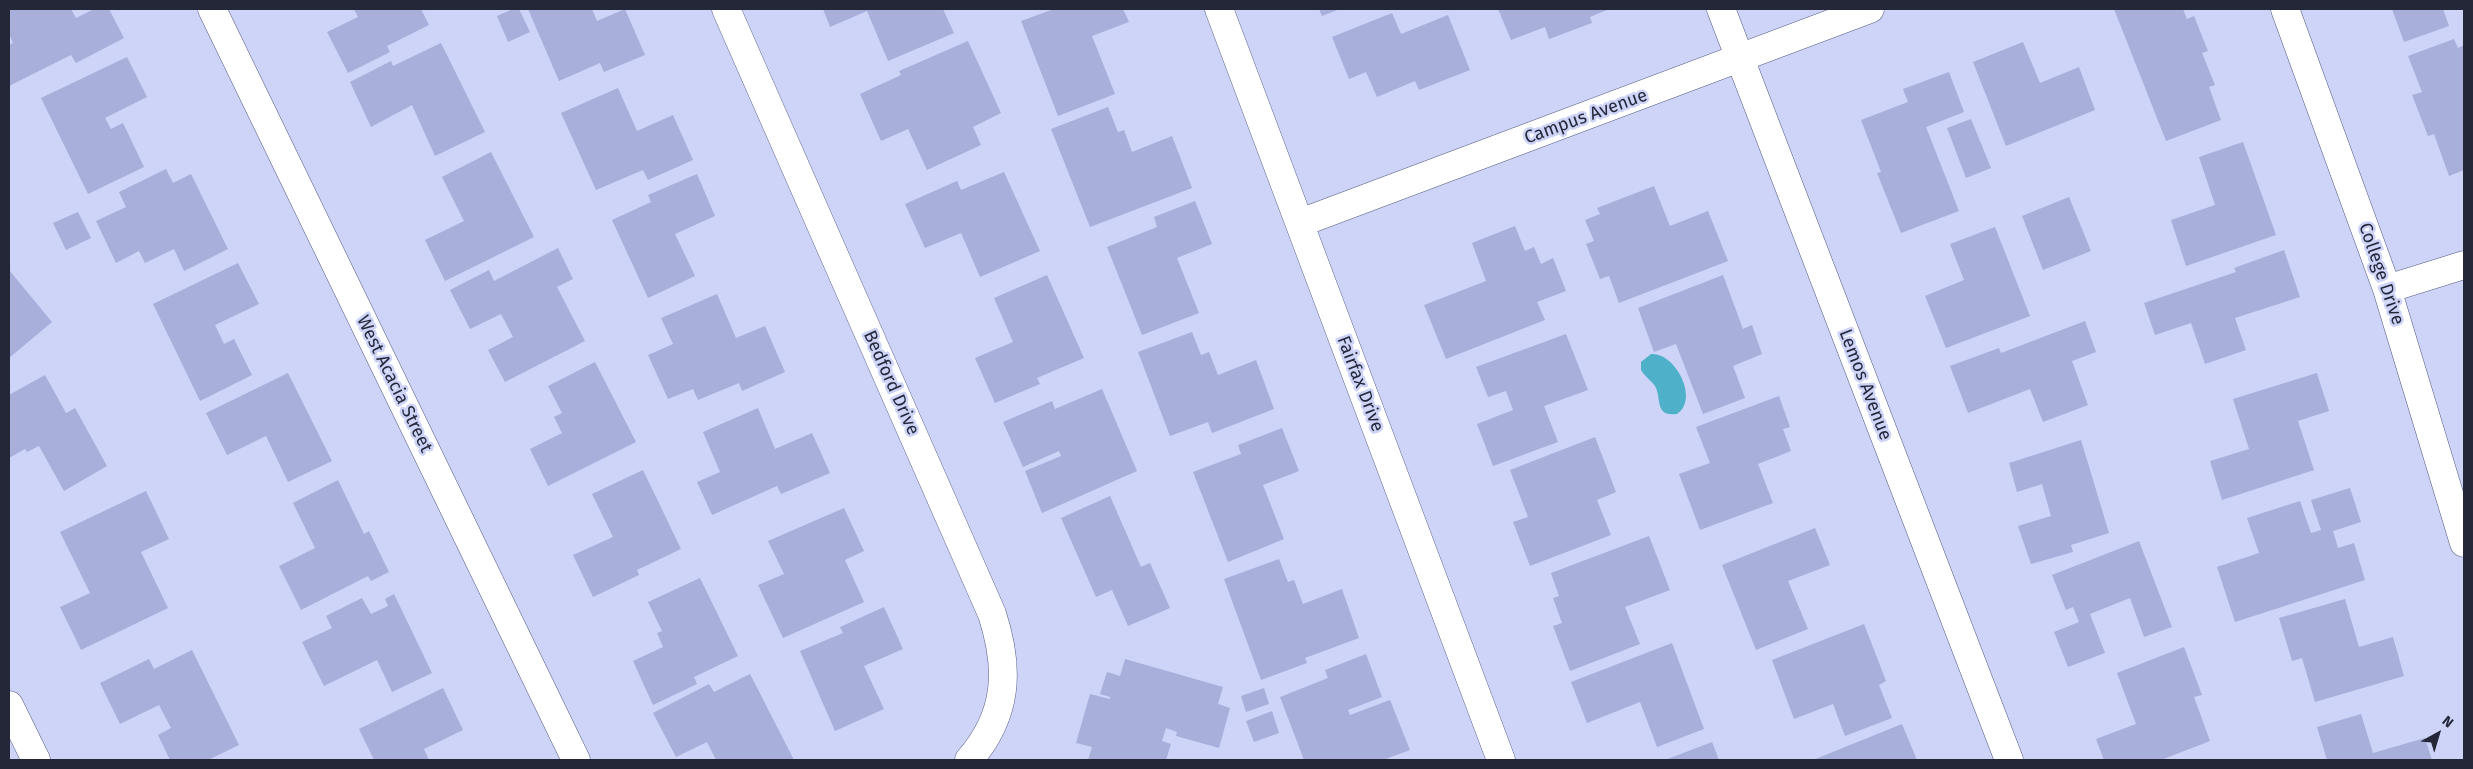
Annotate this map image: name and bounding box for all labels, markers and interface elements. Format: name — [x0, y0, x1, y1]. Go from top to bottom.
street label: Campus Avenue — [1522, 85, 1650, 149]
street label: College Drive — [2353, 220, 2409, 328]
street label: West Acacia Street — [351, 312, 437, 456]
street label: Lemos Avenue — [1834, 326, 1896, 444]
street label: Bedford Drive — [858, 327, 924, 439]
street label: Fairfax Drive — [1332, 333, 1388, 435]
north arrow — [2413, 709, 2463, 759]
text: N — [2439, 712, 2457, 731]

